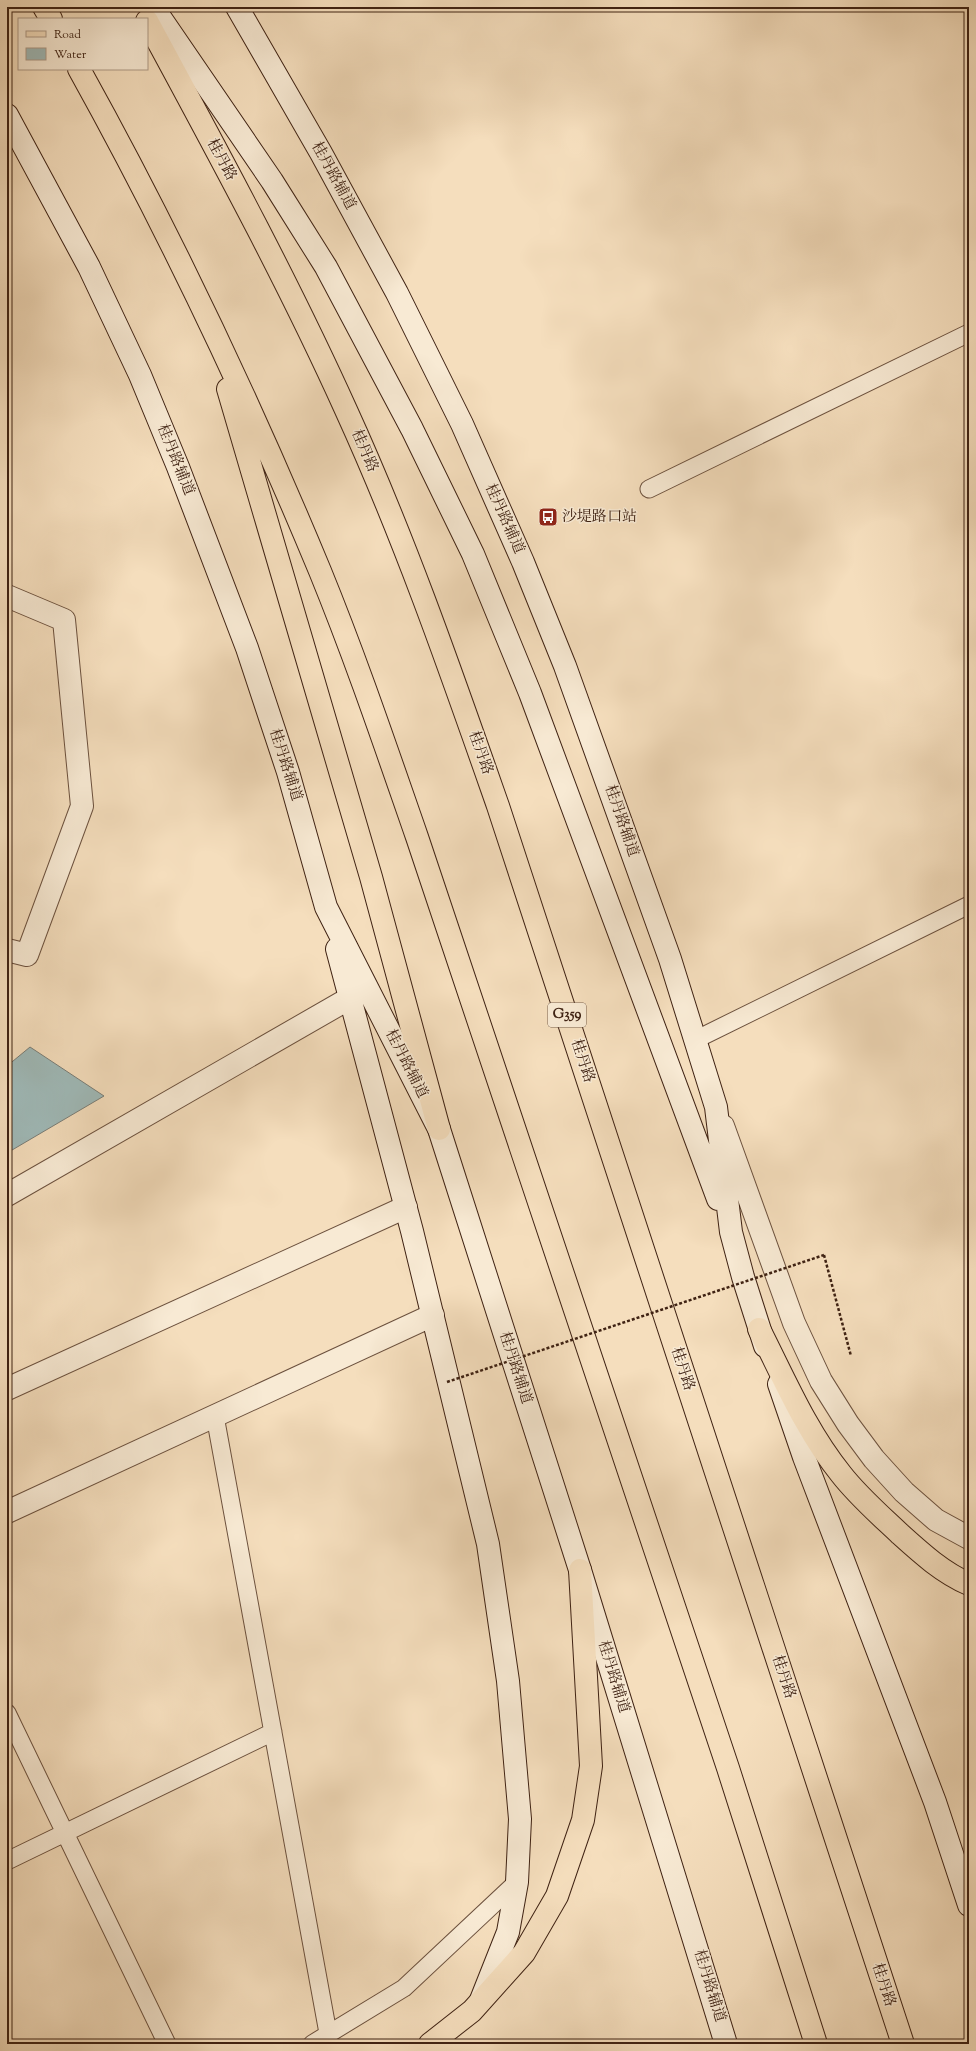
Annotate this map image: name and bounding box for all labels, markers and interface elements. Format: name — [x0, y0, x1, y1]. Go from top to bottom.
legend — [18, 18, 148, 70]
text: Road — [54, 26, 81, 44]
text: Water — [54, 46, 87, 64]
street label: 桂丹路 — [201, 135, 241, 185]
street label: 桂丹路辅道 — [306, 138, 360, 214]
street label: 桂丹路辅道 — [151, 421, 199, 499]
street label: 桂丹路 — [346, 426, 382, 476]
street label: 桂丹路辅道 — [479, 480, 529, 558]
bus stop icon: 沙堤路口站 — [537, 506, 559, 528]
place label: 沙堤路口站 — [562, 507, 637, 528]
street label: 桂丹路辅道 — [263, 726, 307, 804]
street label: 桂丹路 — [463, 728, 497, 778]
street label: 桂丹路辅道 — [599, 782, 643, 860]
road number: G359 — [548, 1003, 586, 1027]
street label: 桂丹路辅道 — [380, 1026, 432, 1102]
street label: 桂丹路 — [565, 1036, 599, 1086]
street label: 桂丹路辅道 — [493, 1329, 537, 1407]
street label: 桂丹路 — [665, 1344, 699, 1394]
street label: 桂丹路辅道 — [592, 1638, 634, 1716]
street label: 桂丹路 — [766, 1652, 800, 1702]
street label: 桂丹路辅道 — [688, 1947, 730, 2025]
street label: 桂丹路 — [866, 1960, 900, 2010]

